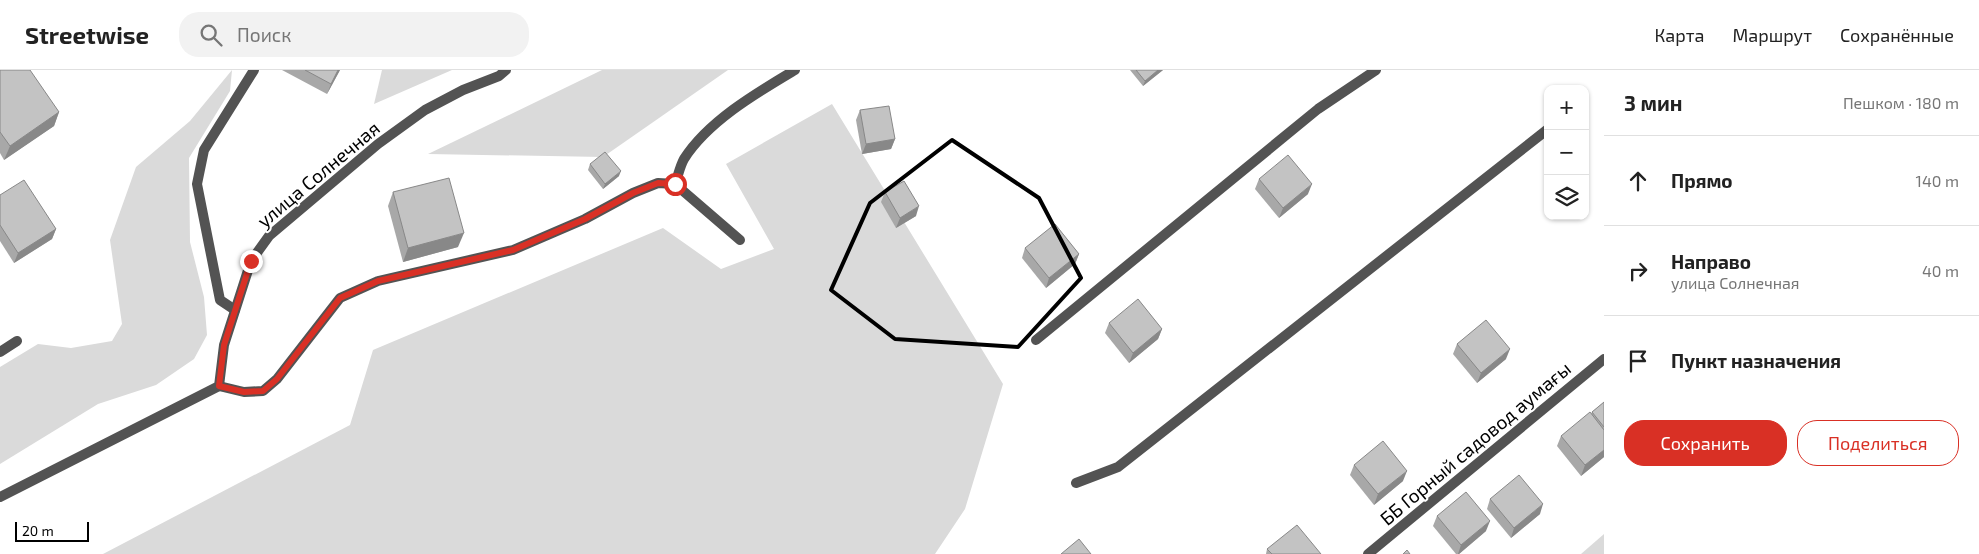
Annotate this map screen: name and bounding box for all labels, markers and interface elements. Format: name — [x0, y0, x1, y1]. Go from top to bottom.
search box — [179, 12, 529, 57]
text: Streetwise — [25, 20, 149, 49]
icon: search — [197, 21, 225, 49]
text: Поиск — [237, 23, 291, 46]
text: Карта — [1654, 24, 1704, 46]
text: Маршрут — [1732, 24, 1812, 46]
text: Сохранённые — [1840, 24, 1954, 46]
map controls — [1544, 85, 1589, 220]
button: + — [1544, 85, 1589, 130]
text: 3 мин — [1624, 90, 1682, 115]
text: Пешком · 180 m — [1843, 93, 1959, 112]
street label: улица Солнечная — [252, 116, 385, 233]
button: − — [1544, 130, 1589, 175]
icon: ahead — [1624, 167, 1652, 195]
text: Прямо — [1671, 169, 1733, 192]
text: 140 m — [1916, 171, 1959, 190]
route start — [664, 173, 687, 196]
button: layers — [1544, 175, 1589, 220]
route end — [240, 250, 263, 273]
text: Направо — [1671, 250, 1751, 273]
icon: right — [1624, 257, 1652, 285]
text: 40 m — [1922, 261, 1959, 280]
text: улица Солнечная — [1671, 273, 1800, 292]
icon: arrive — [1624, 347, 1652, 375]
text: Пункт назначения — [1671, 349, 1841, 372]
street label: ББ Горный садовод аумағы — [1375, 356, 1576, 530]
button: Сохранить — [1624, 420, 1787, 466]
button: Поделиться — [1797, 420, 1959, 466]
scale bar — [15, 519, 89, 542]
text: 20 m — [22, 522, 54, 539]

